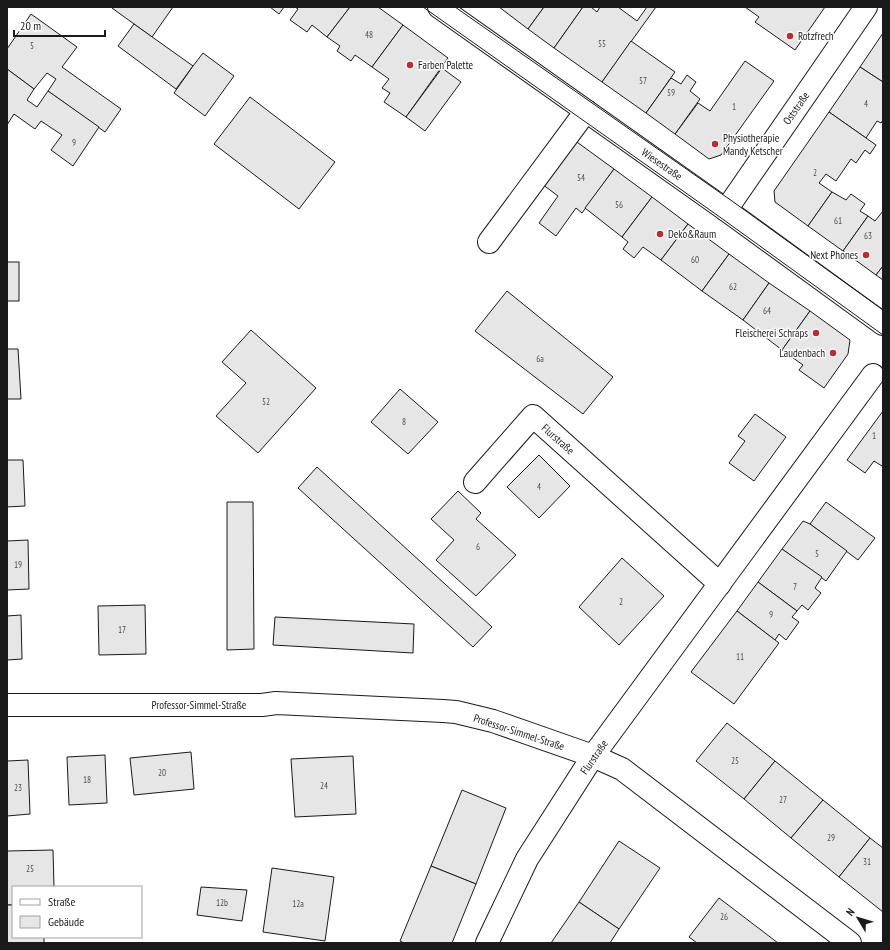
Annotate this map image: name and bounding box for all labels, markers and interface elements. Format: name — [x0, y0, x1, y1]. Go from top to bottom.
scale bar — [14, 12, 105, 38]
text: 20 m — [20, 18, 41, 33]
house number: 48 — [365, 29, 373, 40]
place label: Rotzfrech — [798, 29, 834, 43]
marker: Rotzfrech — [785, 31, 795, 41]
house number: 55 — [598, 38, 606, 49]
house number: 5 — [30, 40, 34, 51]
place label: Farben Palette — [418, 58, 474, 72]
marker: Farben Palette — [405, 60, 415, 70]
house number: 57 — [639, 75, 647, 86]
house number: 59 — [667, 87, 675, 98]
street label: Oststraße — [780, 89, 813, 127]
house number: 4 — [864, 98, 868, 109]
house number: 1 — [732, 101, 736, 112]
place label: Physiotherapie Mandy Ketscher — [723, 131, 783, 158]
house number: 9 — [72, 137, 76, 148]
marker: Physiotherapie Mandy Ketscher — [710, 139, 720, 149]
street label: Wiesestraße — [639, 145, 685, 183]
house number: 2 — [813, 167, 817, 178]
house number: 54 — [577, 172, 585, 183]
house number: 56 — [615, 199, 623, 210]
house number: 61 — [834, 215, 842, 226]
place label: Deko&Raum — [668, 227, 716, 241]
marker: Deko&Raum — [655, 229, 665, 239]
house number: 63 — [864, 230, 872, 241]
place label: Next Phones — [810, 248, 858, 262]
marker: Next Phones — [861, 250, 871, 260]
house number: 60 — [691, 254, 699, 265]
house number: 62 — [729, 281, 737, 292]
house number: 64 — [763, 305, 771, 316]
place label: Fleischerei Schraps — [735, 326, 808, 340]
marker: Fleischerei Schraps — [811, 328, 821, 338]
place label: Laudenbach — [779, 346, 825, 360]
marker: Laudenbach — [828, 348, 838, 358]
house number: 6a — [536, 353, 544, 364]
house number: 52 — [262, 396, 270, 407]
house number: 8 — [402, 416, 406, 427]
street label: Flurstraße — [539, 421, 577, 458]
house number: 1 — [872, 430, 876, 441]
house number: 4 — [537, 481, 541, 492]
house number: 6 — [476, 541, 480, 552]
house number: 5 — [815, 548, 819, 559]
house number: 19 — [14, 559, 22, 570]
house number: 7 — [793, 581, 797, 592]
house number: 2 — [619, 596, 623, 607]
house number: 9 — [769, 609, 773, 620]
house number: 17 — [118, 624, 126, 635]
house number: 11 — [736, 651, 744, 662]
street label: Professor-Simmel-Straße — [152, 698, 247, 712]
street label: Professor-Simmel-Straße — [472, 711, 567, 753]
street label: Flurstraße — [577, 737, 611, 777]
house number: 25 — [731, 755, 739, 766]
house number: 20 — [158, 767, 166, 778]
house number: 18 — [83, 774, 91, 785]
house number: 24 — [320, 780, 328, 791]
house number: 23 — [14, 782, 22, 793]
house number: 27 — [779, 794, 787, 805]
house number: 29 — [827, 832, 835, 843]
house number: 31 — [863, 856, 871, 867]
house number: 25 — [26, 863, 34, 874]
legend — [12, 886, 142, 938]
text: Straße — [48, 894, 75, 909]
house number: 12b — [216, 897, 228, 908]
house number: 12a — [292, 898, 304, 909]
north arrow — [838, 898, 878, 938]
text: N — [843, 905, 857, 918]
house number: 26 — [720, 911, 728, 922]
text: Gebäude — [48, 914, 84, 929]

